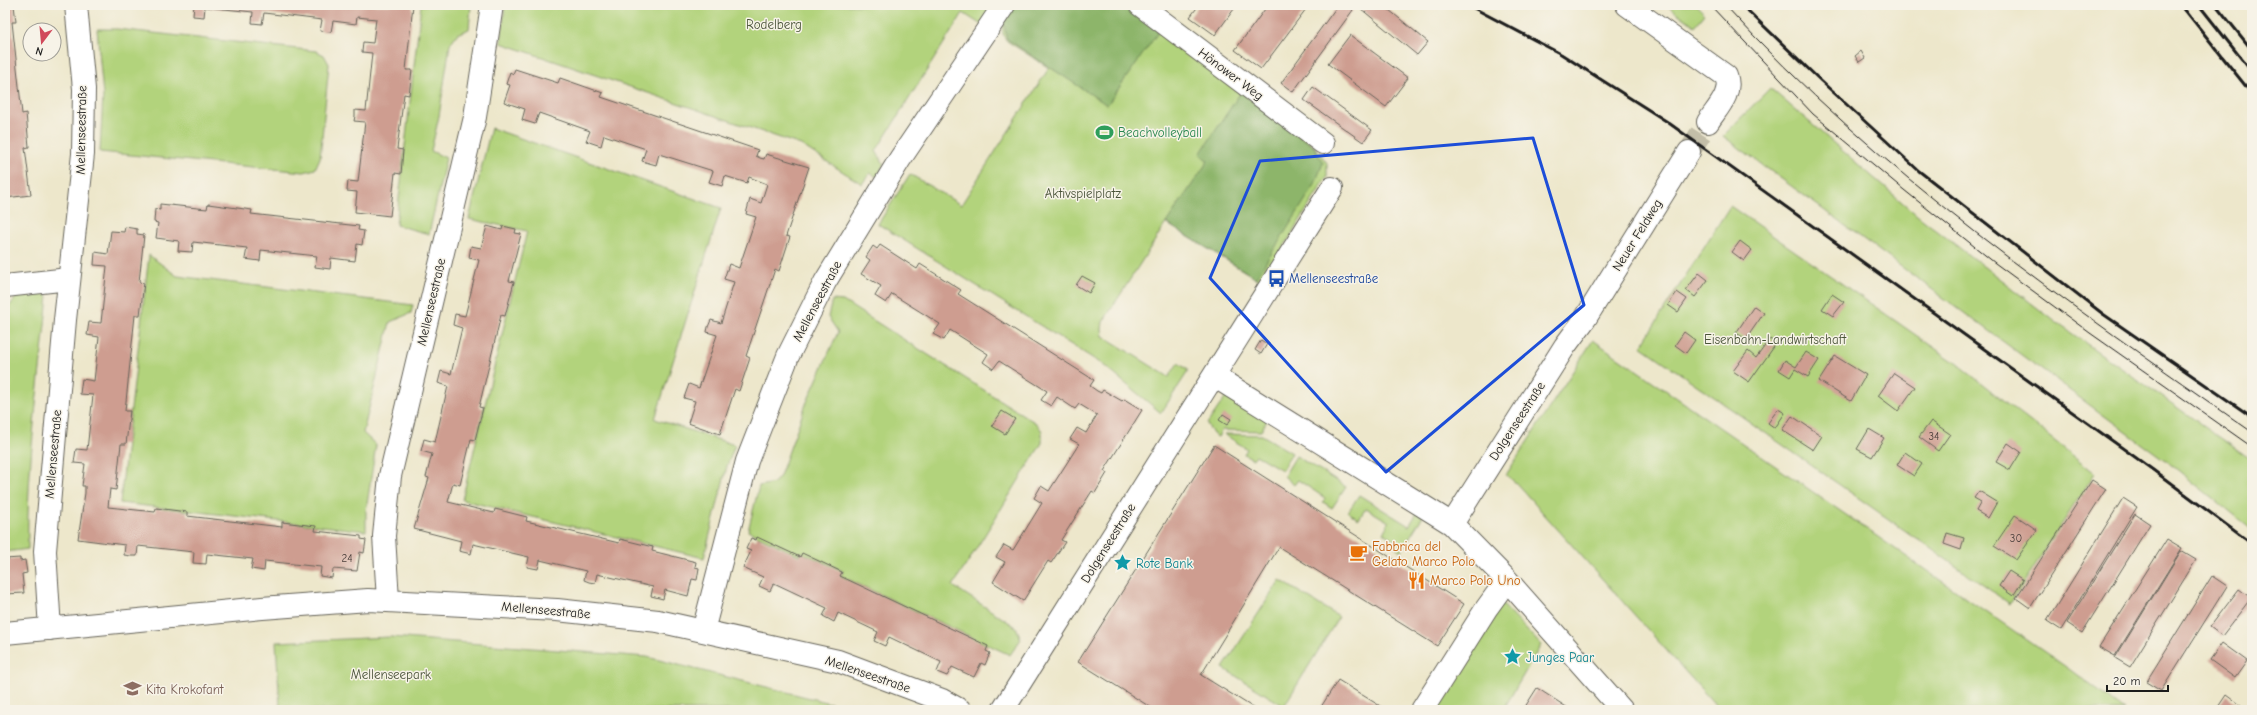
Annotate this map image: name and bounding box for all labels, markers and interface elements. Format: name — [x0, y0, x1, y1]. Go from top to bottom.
park label: Rodelberg — [746, 17, 802, 32]
north arrow — [22, 22, 62, 62]
text: N — [34, 44, 45, 58]
street label: Hönower Weg — [1196, 45, 1266, 103]
street label: Mellenseestraße — [73, 85, 89, 175]
sports icon: Beachvolleyball — [1095, 122, 1115, 142]
place label: Beachvolleyball — [1118, 125, 1202, 140]
park label: Aktivspielplatz — [1045, 186, 1122, 201]
street label: Neuer Feldweg — [1609, 196, 1665, 274]
street label: Mellenseestraße — [414, 256, 448, 347]
street label: Mellenseestraße — [789, 258, 845, 344]
bus stop icon: Mellenseestraße — [1266, 268, 1286, 288]
place label: Mellenseestraße — [1289, 271, 1379, 286]
park label: Eisenbahn-Landwirtschaft — [1704, 332, 1847, 347]
street label: Dolgenseestraße — [1486, 378, 1548, 463]
street label: Mellenseestraße — [42, 408, 64, 499]
house number: 34 — [1929, 430, 1939, 443]
street label: Dolgenseestraße — [1078, 500, 1139, 586]
house number: 30 — [2010, 532, 2022, 545]
place label: Fabbrica del Gelato Marco Polo — [1372, 539, 1475, 569]
cafe icon: Fabbrica del Gelato Marco Polo — [1349, 543, 1369, 563]
house number: 24 — [341, 552, 353, 565]
place icon: Rote Bank — [1113, 553, 1133, 573]
place label: Rote Bank — [1136, 556, 1194, 571]
restaurant icon: Marco Polo Uno — [1407, 570, 1427, 590]
place label: Marco Polo Uno — [1430, 573, 1521, 588]
street label: Mellenseestraße — [501, 599, 592, 621]
place icon: Junges Paar — [1503, 647, 1523, 667]
place label: Junges Paar — [1526, 650, 1595, 665]
street label: Mellenseestraße — [823, 652, 913, 696]
park label: Mellenseepark — [351, 667, 432, 682]
scale bar — [2107, 667, 2168, 693]
text: 20 m — [2113, 674, 2141, 688]
school or university icon: Kita Krokofant — [123, 679, 143, 699]
place label: Kita Krokofant — [146, 682, 225, 697]

